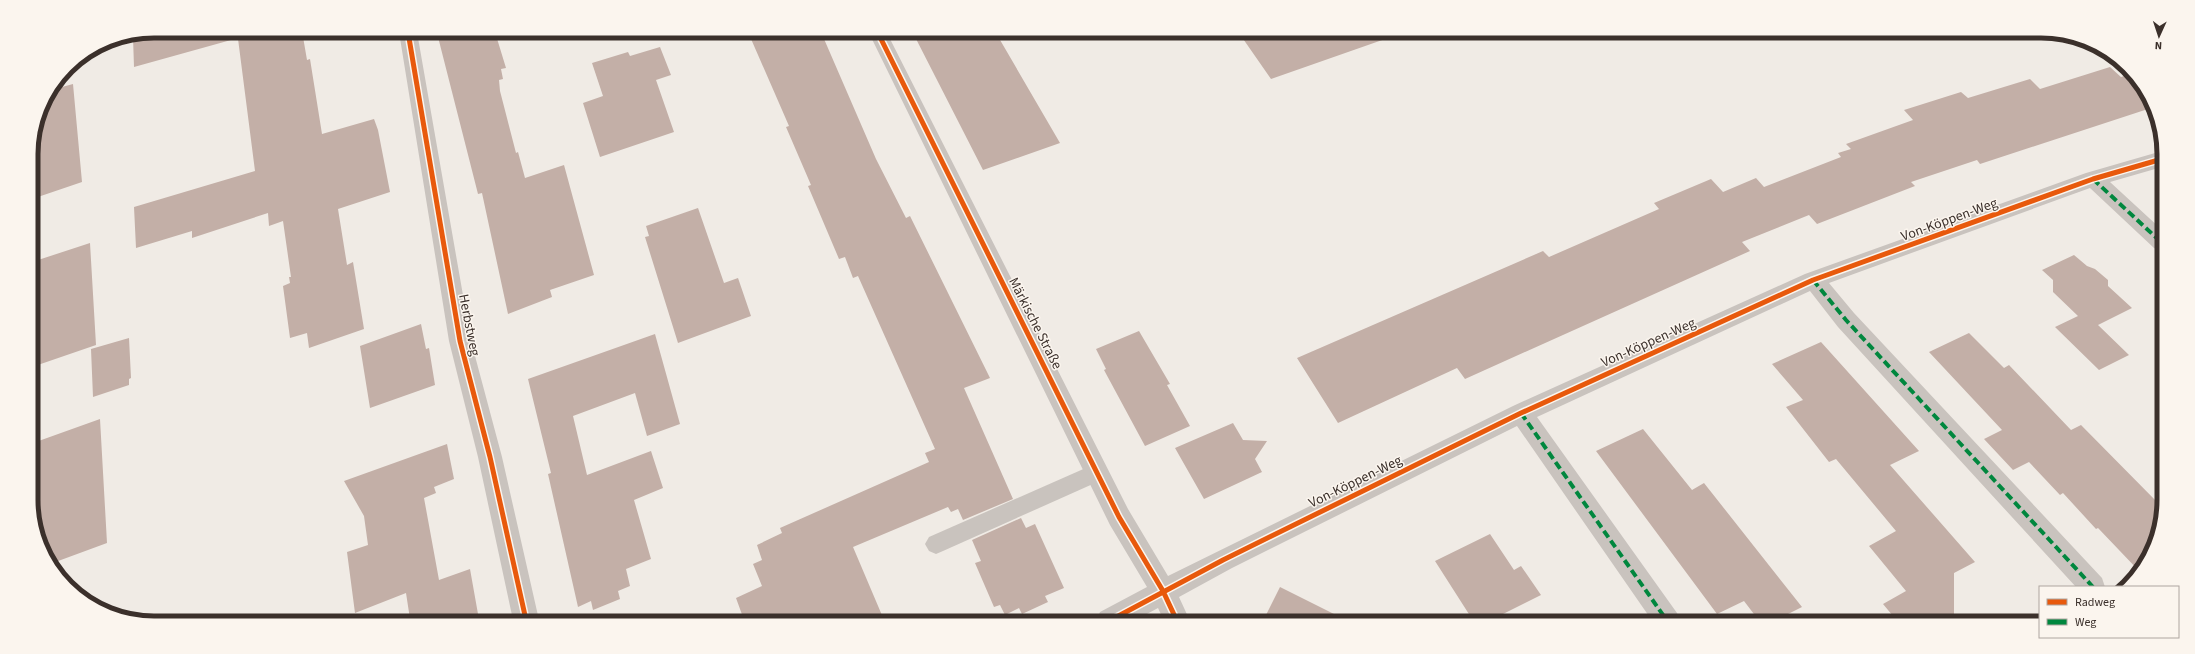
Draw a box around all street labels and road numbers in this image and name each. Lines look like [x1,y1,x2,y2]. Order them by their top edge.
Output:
street label: Von-Köppen-Weg [1898,193,2000,247]
street label: Märkische Straße [1003,274,1067,373]
street label: Herbstweg [453,292,485,358]
street label: Von-Köppen-Weg [1598,313,1699,373]
street label: Von-Köppen-Weg [1305,451,1405,513]

